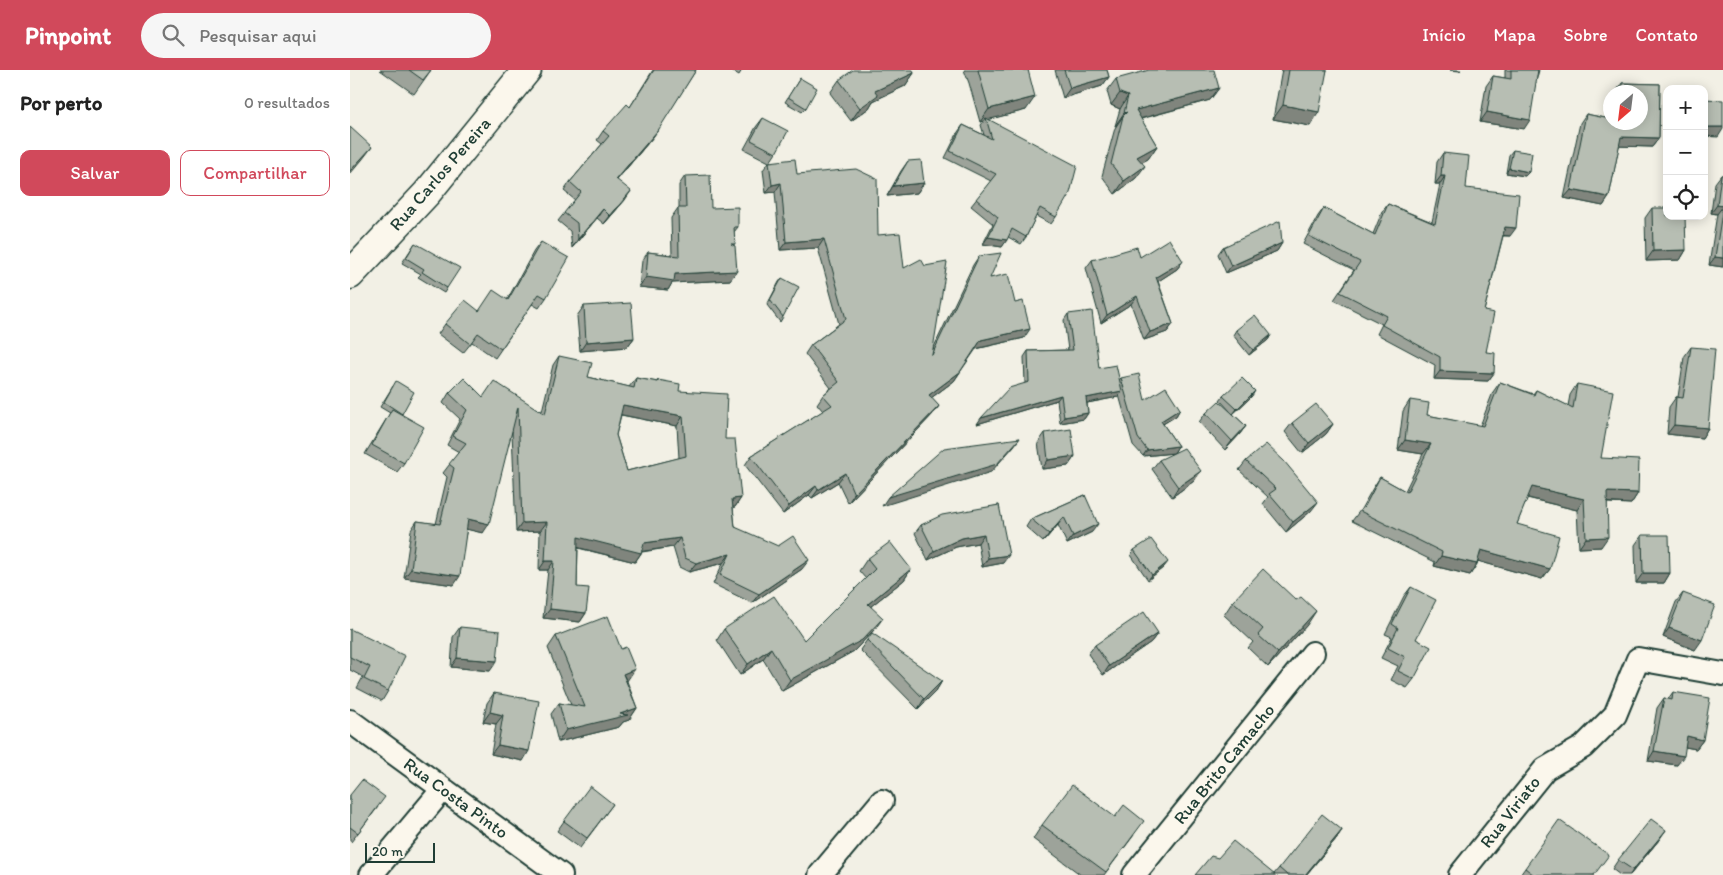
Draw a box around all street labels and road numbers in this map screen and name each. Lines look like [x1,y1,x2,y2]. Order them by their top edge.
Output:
street label: Rua Carlos Pereira [385,113,495,235]
street label: Rua Brito Camacho [1169,699,1279,829]
street label: Rua Costa Pinto [399,753,513,843]
street label: Rua Viriato [1475,772,1545,852]

